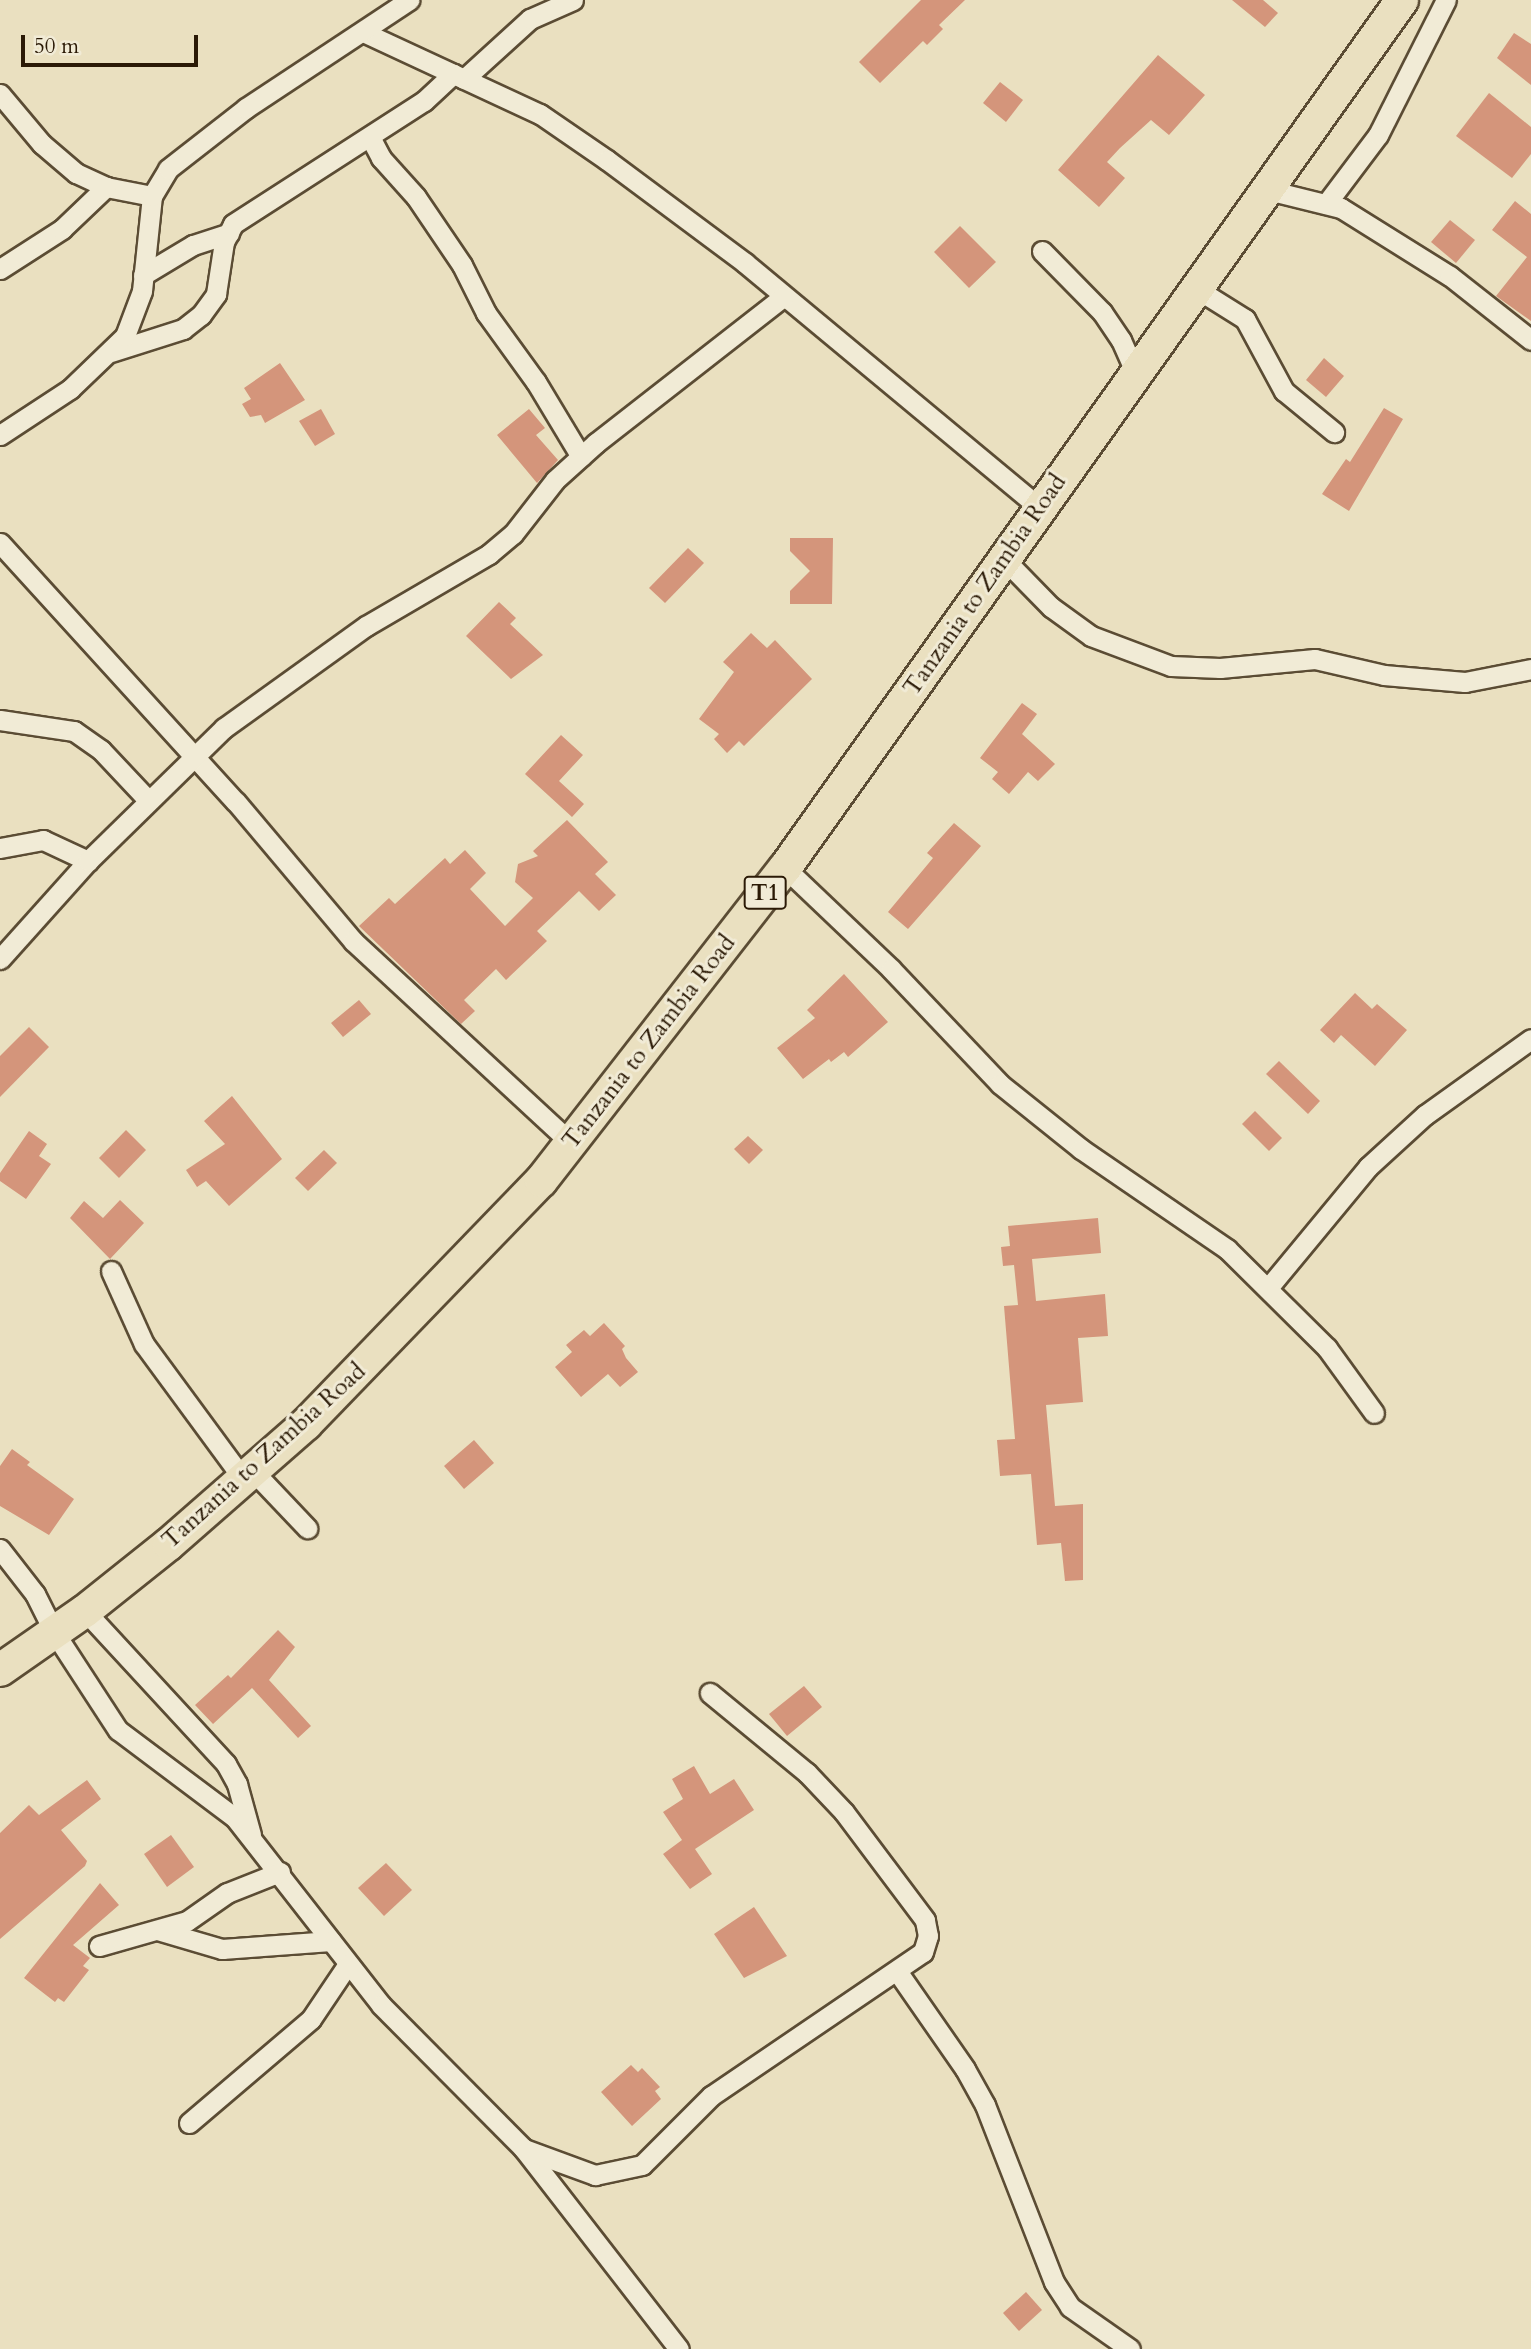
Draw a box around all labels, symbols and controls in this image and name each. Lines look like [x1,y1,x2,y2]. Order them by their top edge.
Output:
scale bar [24,21,201,65]
text: 50 m [34,32,79,61]
street label: Tanzania to Zambia Road [898,469,1072,701]
road number: T1 [742,874,788,912]
street label: Tanzania to Zambia Road [556,929,742,1155]
street label: Tanzania to Zambia Road [156,1357,372,1555]

